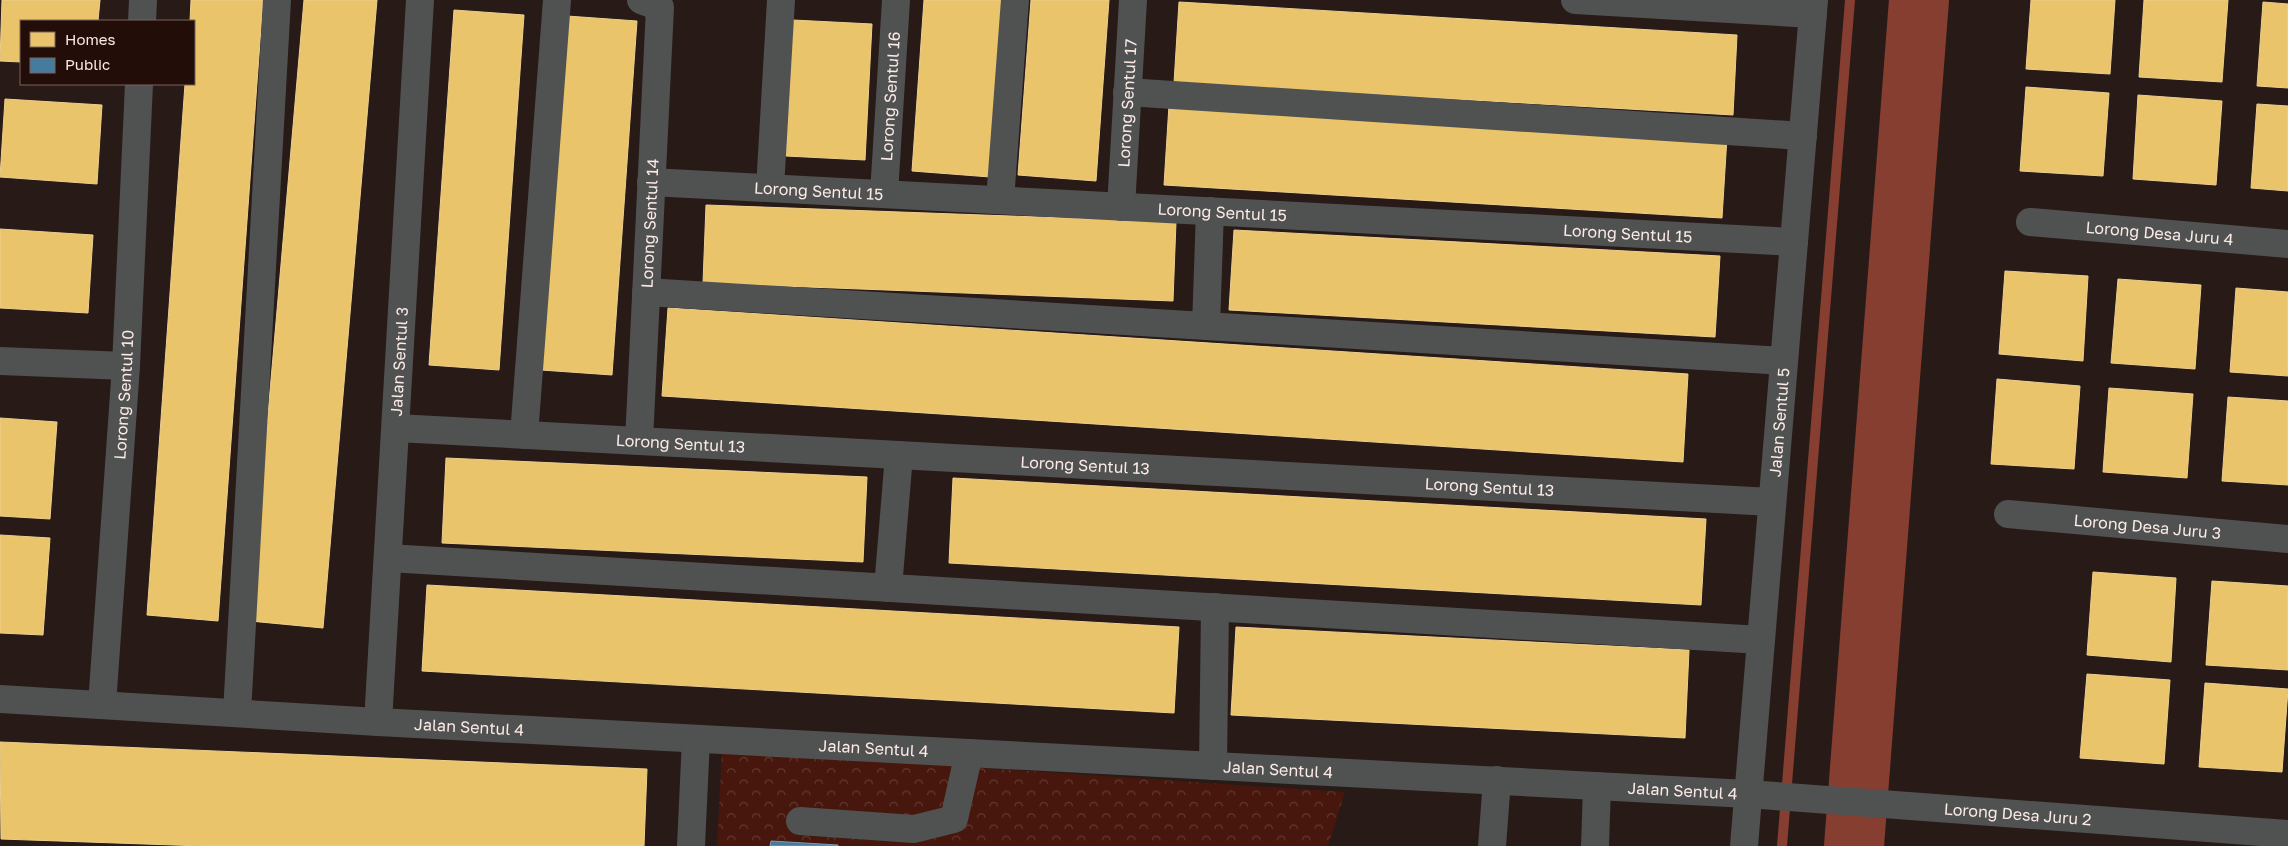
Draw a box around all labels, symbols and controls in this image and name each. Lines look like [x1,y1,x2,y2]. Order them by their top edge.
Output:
legend [20,20,195,85]
text: Homes [65,30,115,48]
street label: Lorong Sentul 16 [876,31,904,162]
street label: Lorong Sentul 17 [1113,38,1141,168]
text: Public [65,55,110,73]
street label: Lorong Sentul 14 [636,158,663,289]
street label: Lorong Sentul 15 [754,177,884,204]
street label: Lorong Sentul 15 [1157,199,1287,225]
street label: Lorong Desa Juru 4 [2085,217,2234,249]
street label: Lorong Sentul 15 [1562,220,1693,247]
street label: Jalan Sentul 3 [386,306,412,417]
street label: Lorong Sentul 10 [109,329,138,460]
street label: Jalan Sentul 5 [1765,367,1794,478]
street label: Lorong Sentul 13 [615,430,746,457]
street label: Lorong Sentul 13 [1020,452,1150,478]
street label: Lorong Sentul 13 [1424,473,1555,500]
street label: Lorong Desa Juru 3 [2073,510,2222,543]
street label: Jalan Sentul 4 [414,714,525,740]
street label: Jalan Sentul 4 [818,735,929,761]
street label: Jalan Sentul 4 [1223,756,1334,782]
street label: Jalan Sentul 4 [1627,778,1738,803]
street label: Lorong Desa Juru 2 [1943,799,2092,829]

